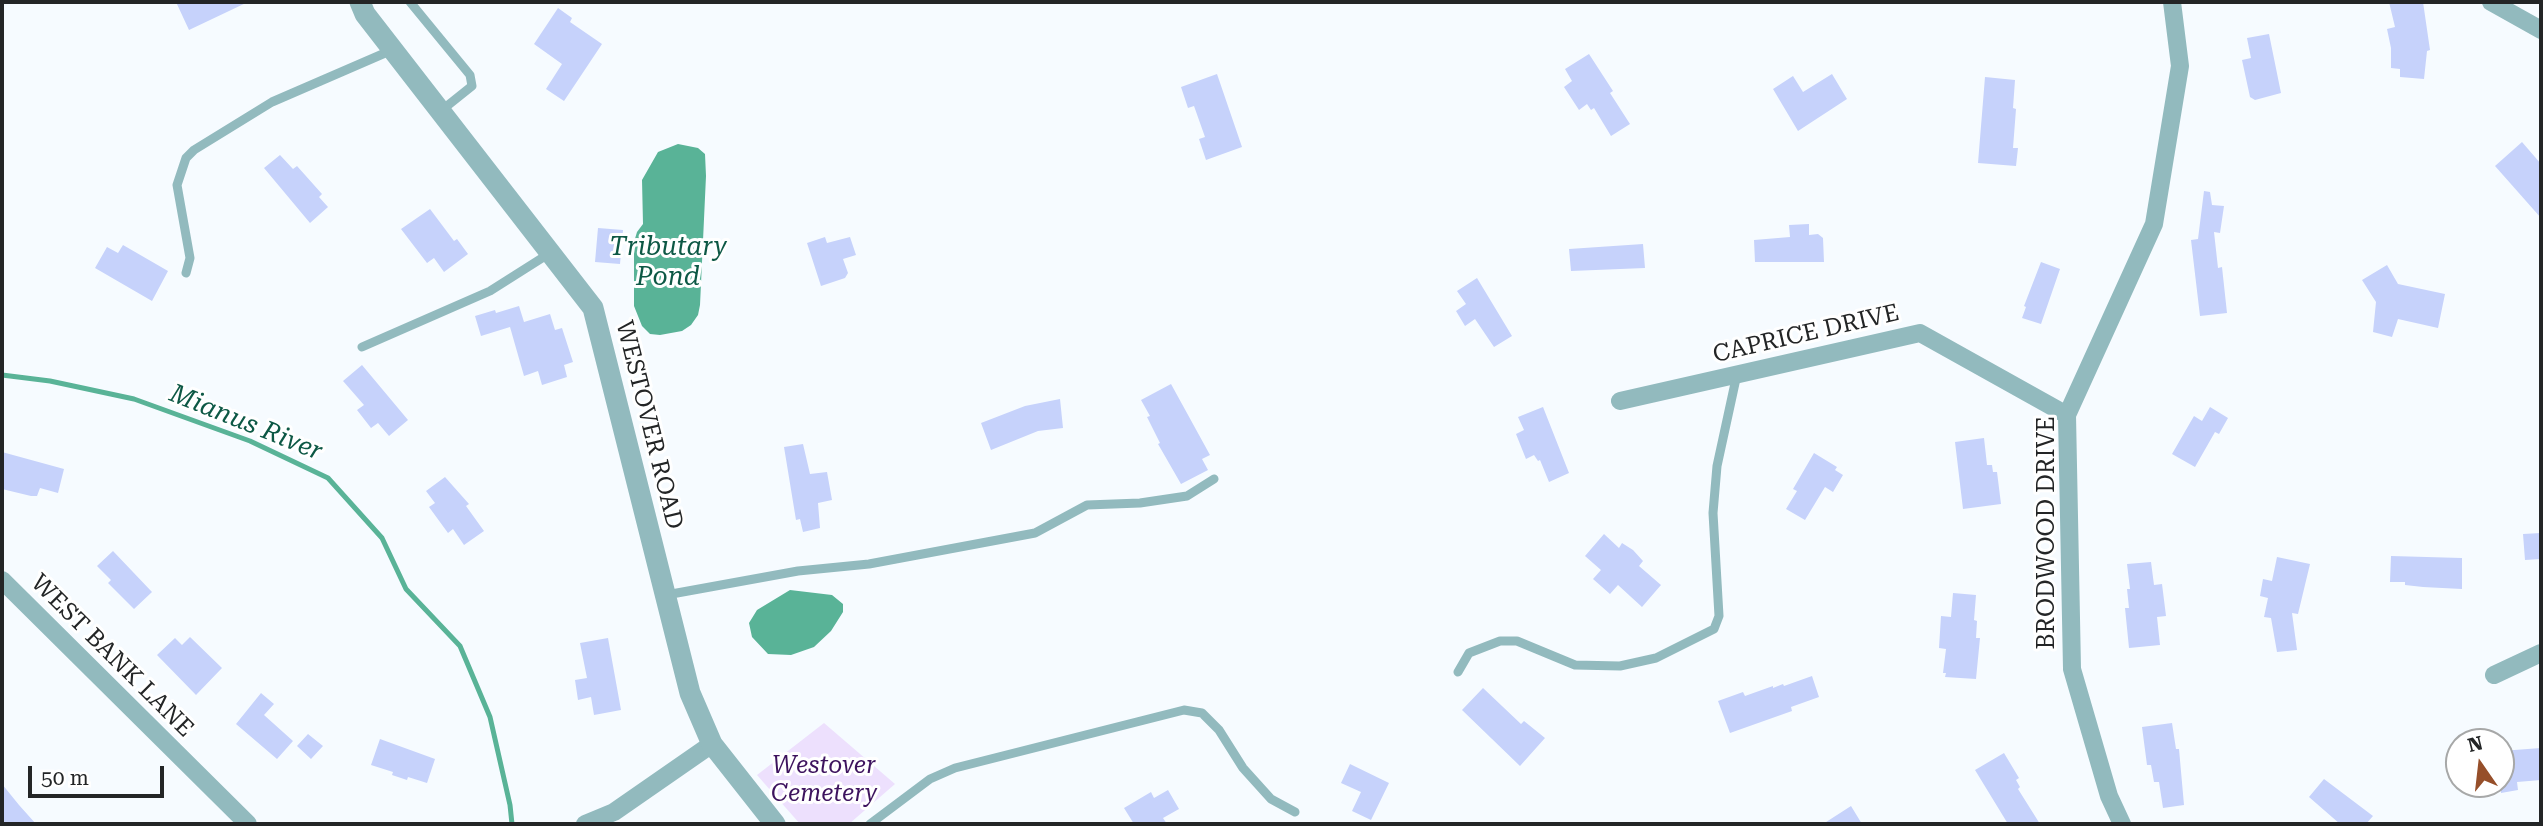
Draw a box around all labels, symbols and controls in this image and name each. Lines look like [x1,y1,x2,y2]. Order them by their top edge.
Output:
water label: Tributary Pond [609,231,727,292]
street label: CAPRICE DRIVE [1710,299,1902,369]
street label: WESTOVER ROAD [609,318,689,532]
water label: Mianus River [165,378,327,468]
street label: BRODWOOD DRIVE [2033,416,2061,650]
street label: WEST BANK LANE [25,569,199,743]
north arrow [2445,728,2515,798]
text: N [2465,731,2485,757]
scale bar [32,752,168,796]
park label: Westover Cemetery [771,752,877,808]
text: 50 m [41,766,89,790]

